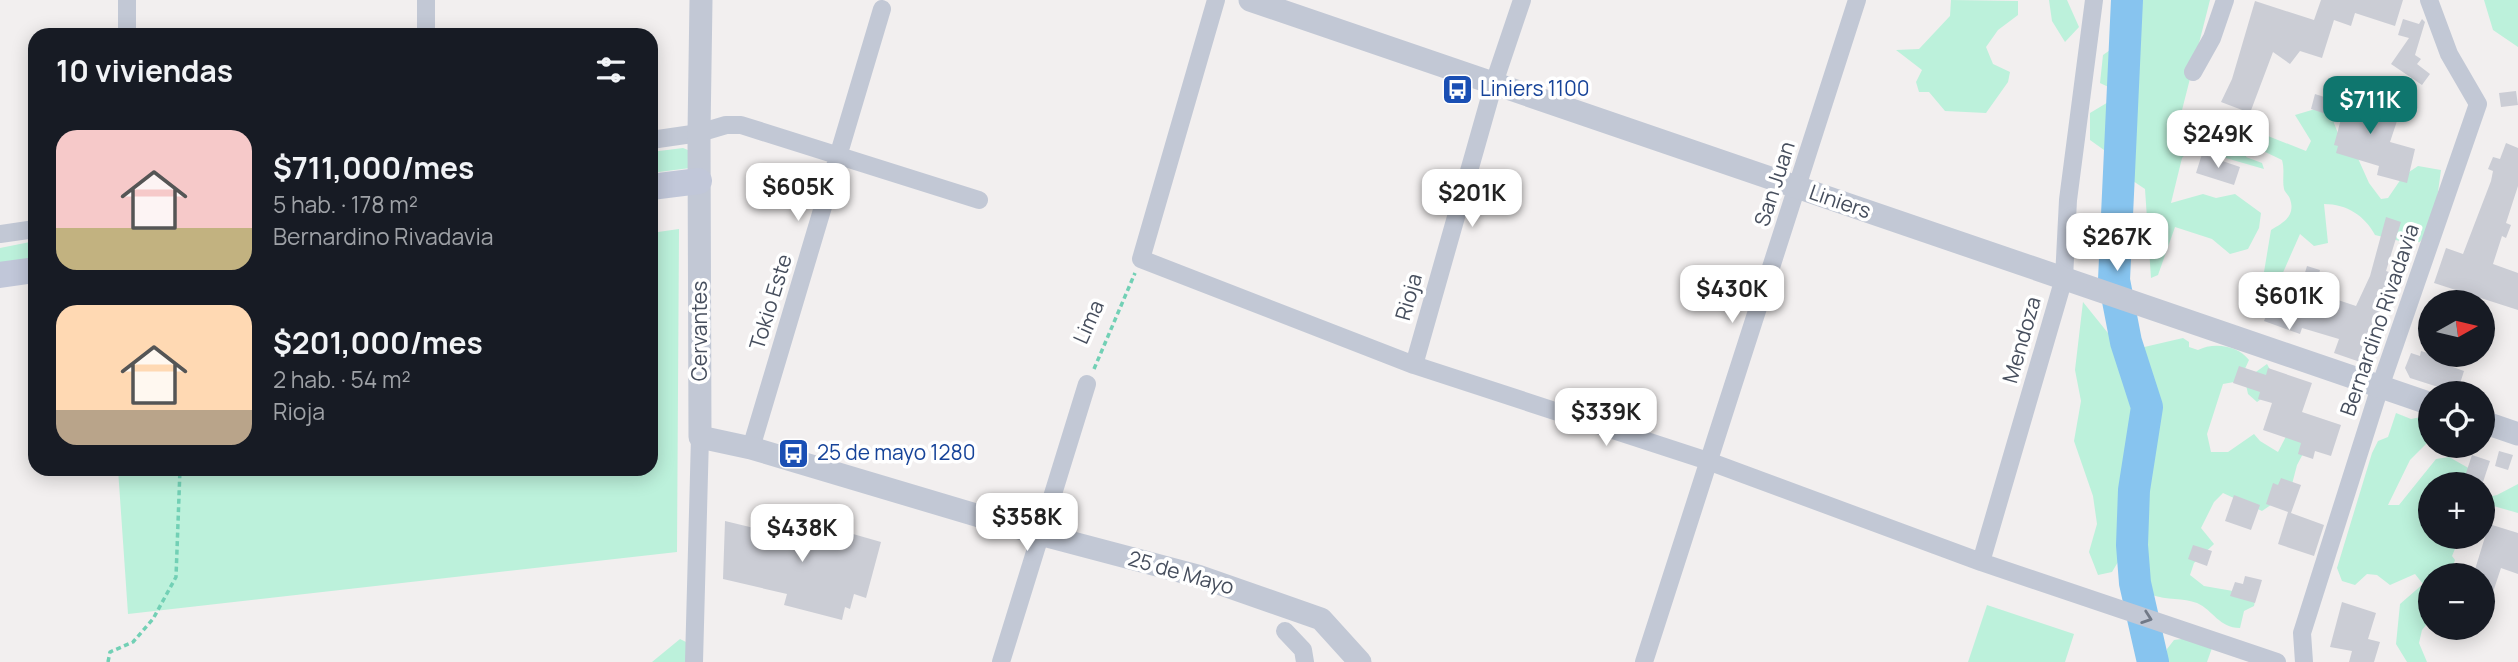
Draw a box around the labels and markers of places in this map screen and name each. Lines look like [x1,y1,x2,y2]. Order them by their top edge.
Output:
bus stop icon: Liniers 1100 [1440,72,1474,106]
place label: Liniers 1100 [1480,74,1590,102]
pin: $711K [2321,76,2419,136]
pin: $249K [2169,110,2267,170]
pin: $605K [749,164,847,223]
pin: $201K [1423,170,1521,229]
pin: $267K [2068,214,2166,273]
pin: $430K [1683,266,1781,325]
pin: $601K [2240,272,2338,332]
pin: $339K [1557,388,1655,448]
bus stop icon: 25 de mayo 1280 [777,436,811,470]
place label: 25 de mayo 1280 [817,438,976,466]
pin: $358K [978,494,1076,553]
pin: $438K [753,504,851,564]

